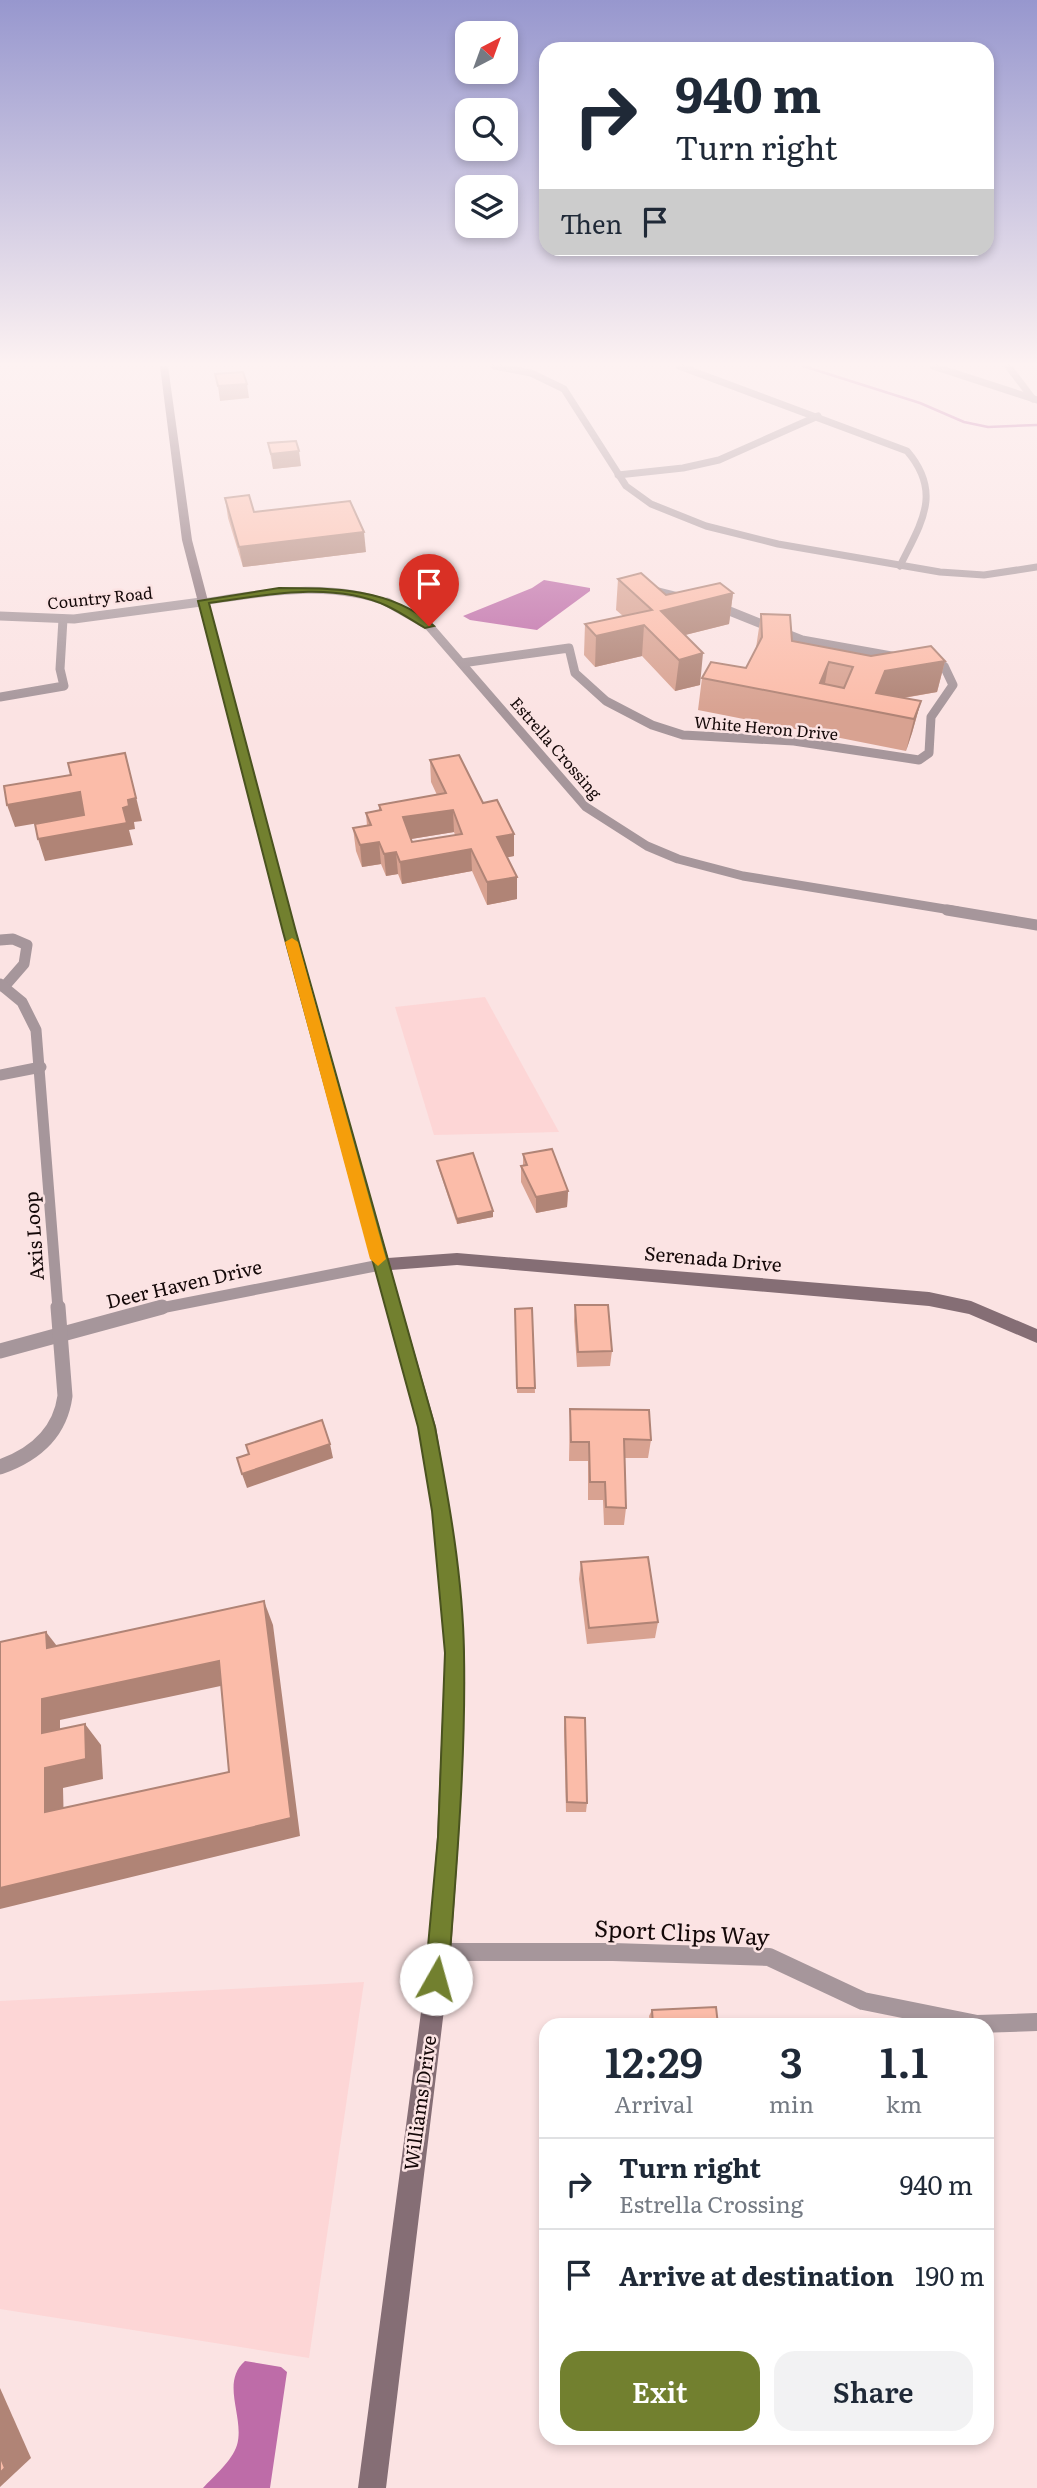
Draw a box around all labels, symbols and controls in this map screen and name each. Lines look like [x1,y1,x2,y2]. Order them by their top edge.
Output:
north arrow [455,21,518,84]
map controls [455,21,518,238]
text: 940 m [675,55,821,128]
icon: right [560,70,651,161]
button: search [455,98,518,161]
text: Turn right [675,122,837,170]
button: layers [455,175,518,238]
text: Then [560,203,622,242]
icon: arrive [636,203,674,241]
pin [399,554,459,626]
icon: arrive [410,565,448,603]
street label: Country Road [46,580,154,614]
street label: Estrella Crossing [506,691,608,804]
street label: White Heron Drive [693,709,839,745]
street label: Axis Loop [16,1191,50,1282]
street label: Serenada Drive [643,1238,783,1278]
street label: Deer Haven Drive [103,1251,265,1315]
street label: Sport Clips Way [594,1909,771,1953]
position arrow [399,1942,473,2016]
text: 12:29 [605,2029,703,2091]
text: 3 [780,2029,803,2091]
text: 1.1 [880,2029,928,2091]
street label: Williams Drive [396,2033,442,2172]
text: Arrival [615,2086,693,2120]
text: min [769,2086,814,2120]
text: km [886,2086,922,2120]
text: Turn right [619,2147,761,2186]
text: 940 m [900,2164,973,2203]
icon: right [560,2165,598,2203]
text: Estrella Crossing [619,2186,804,2220]
text: Arrive at destination [619,2255,894,2294]
text: 190 m [915,2255,985,2294]
icon: arrive [560,2256,598,2294]
button: Exit [560,2351,760,2431]
button: Share [774,2351,973,2431]

